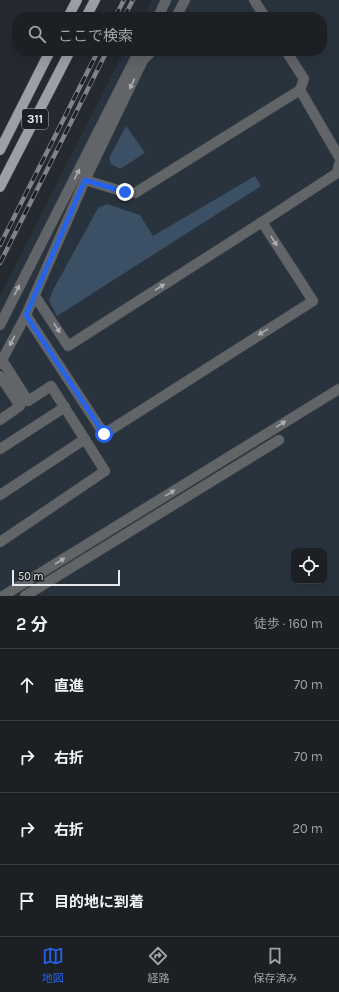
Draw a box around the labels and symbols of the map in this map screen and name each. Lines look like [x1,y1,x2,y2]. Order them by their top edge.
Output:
one-way arrow [128,78,135,90]
road number: 311 [22,109,48,129]
one-way arrow [73,168,80,180]
route end [116,183,134,201]
one-way arrow [270,236,278,246]
one-way arrow [14,284,21,296]
one-way arrow [154,284,166,291]
one-way arrow [53,322,60,334]
one-way arrow [257,329,269,336]
one-way arrow [9,336,15,347]
one-way arrow [275,421,287,428]
route start [95,425,113,443]
one-way arrow [164,489,176,496]
one-way arrow [54,557,66,564]
scale bar [12,568,120,587]

